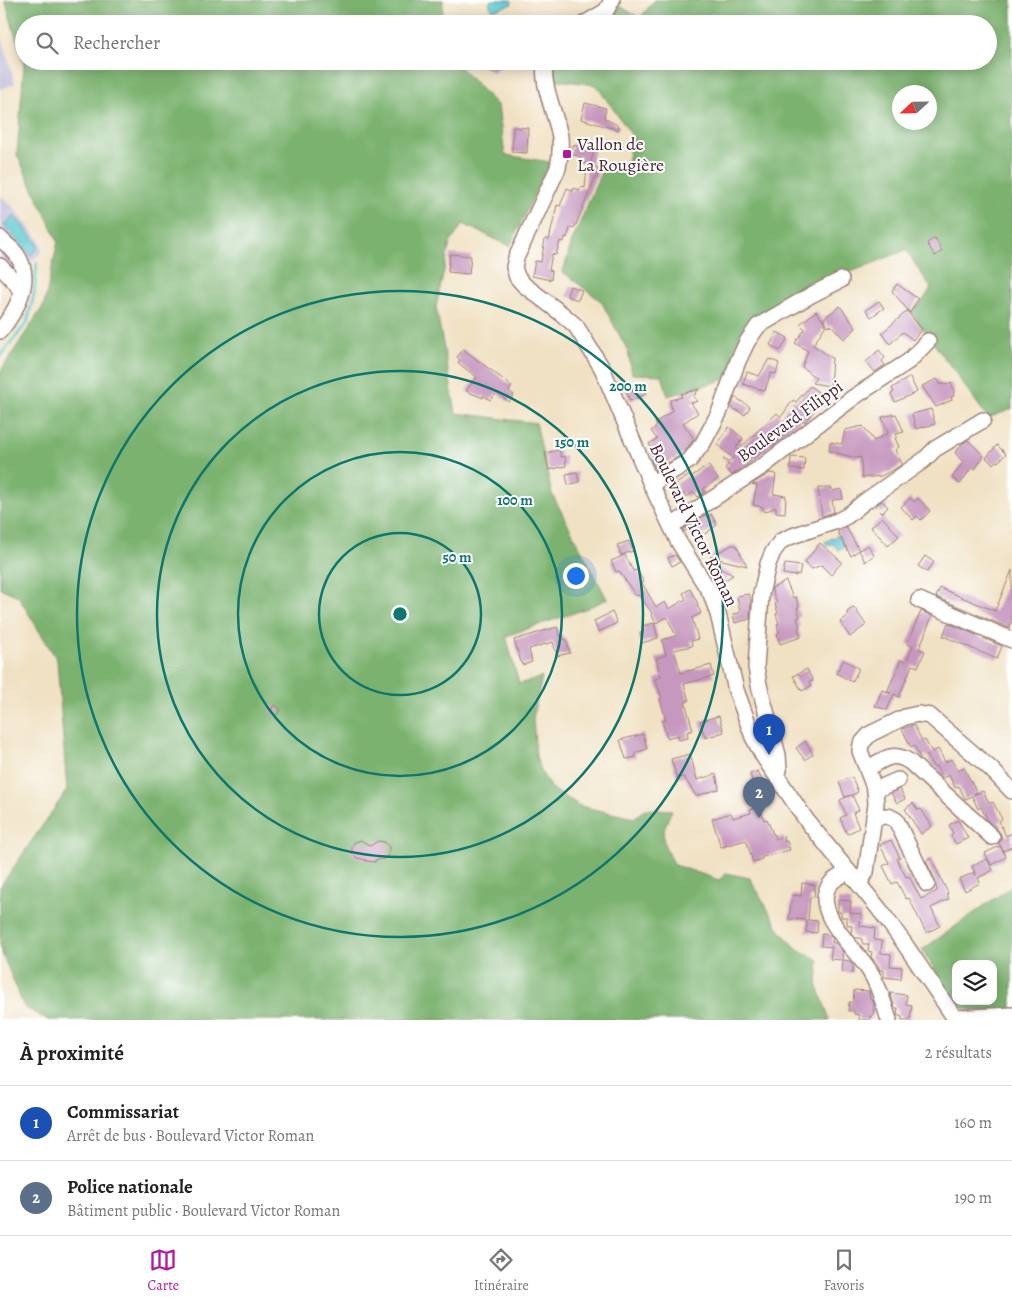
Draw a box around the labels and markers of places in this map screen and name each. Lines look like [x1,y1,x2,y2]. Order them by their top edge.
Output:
place label: Vallon de La Rougière [576,132,664,177]
marker: Vallon de La Rougière [561,148,573,160]
centre of rings [391,605,409,623]
pin: 1 [753,714,785,755]
pin: 2 [743,777,775,818]

